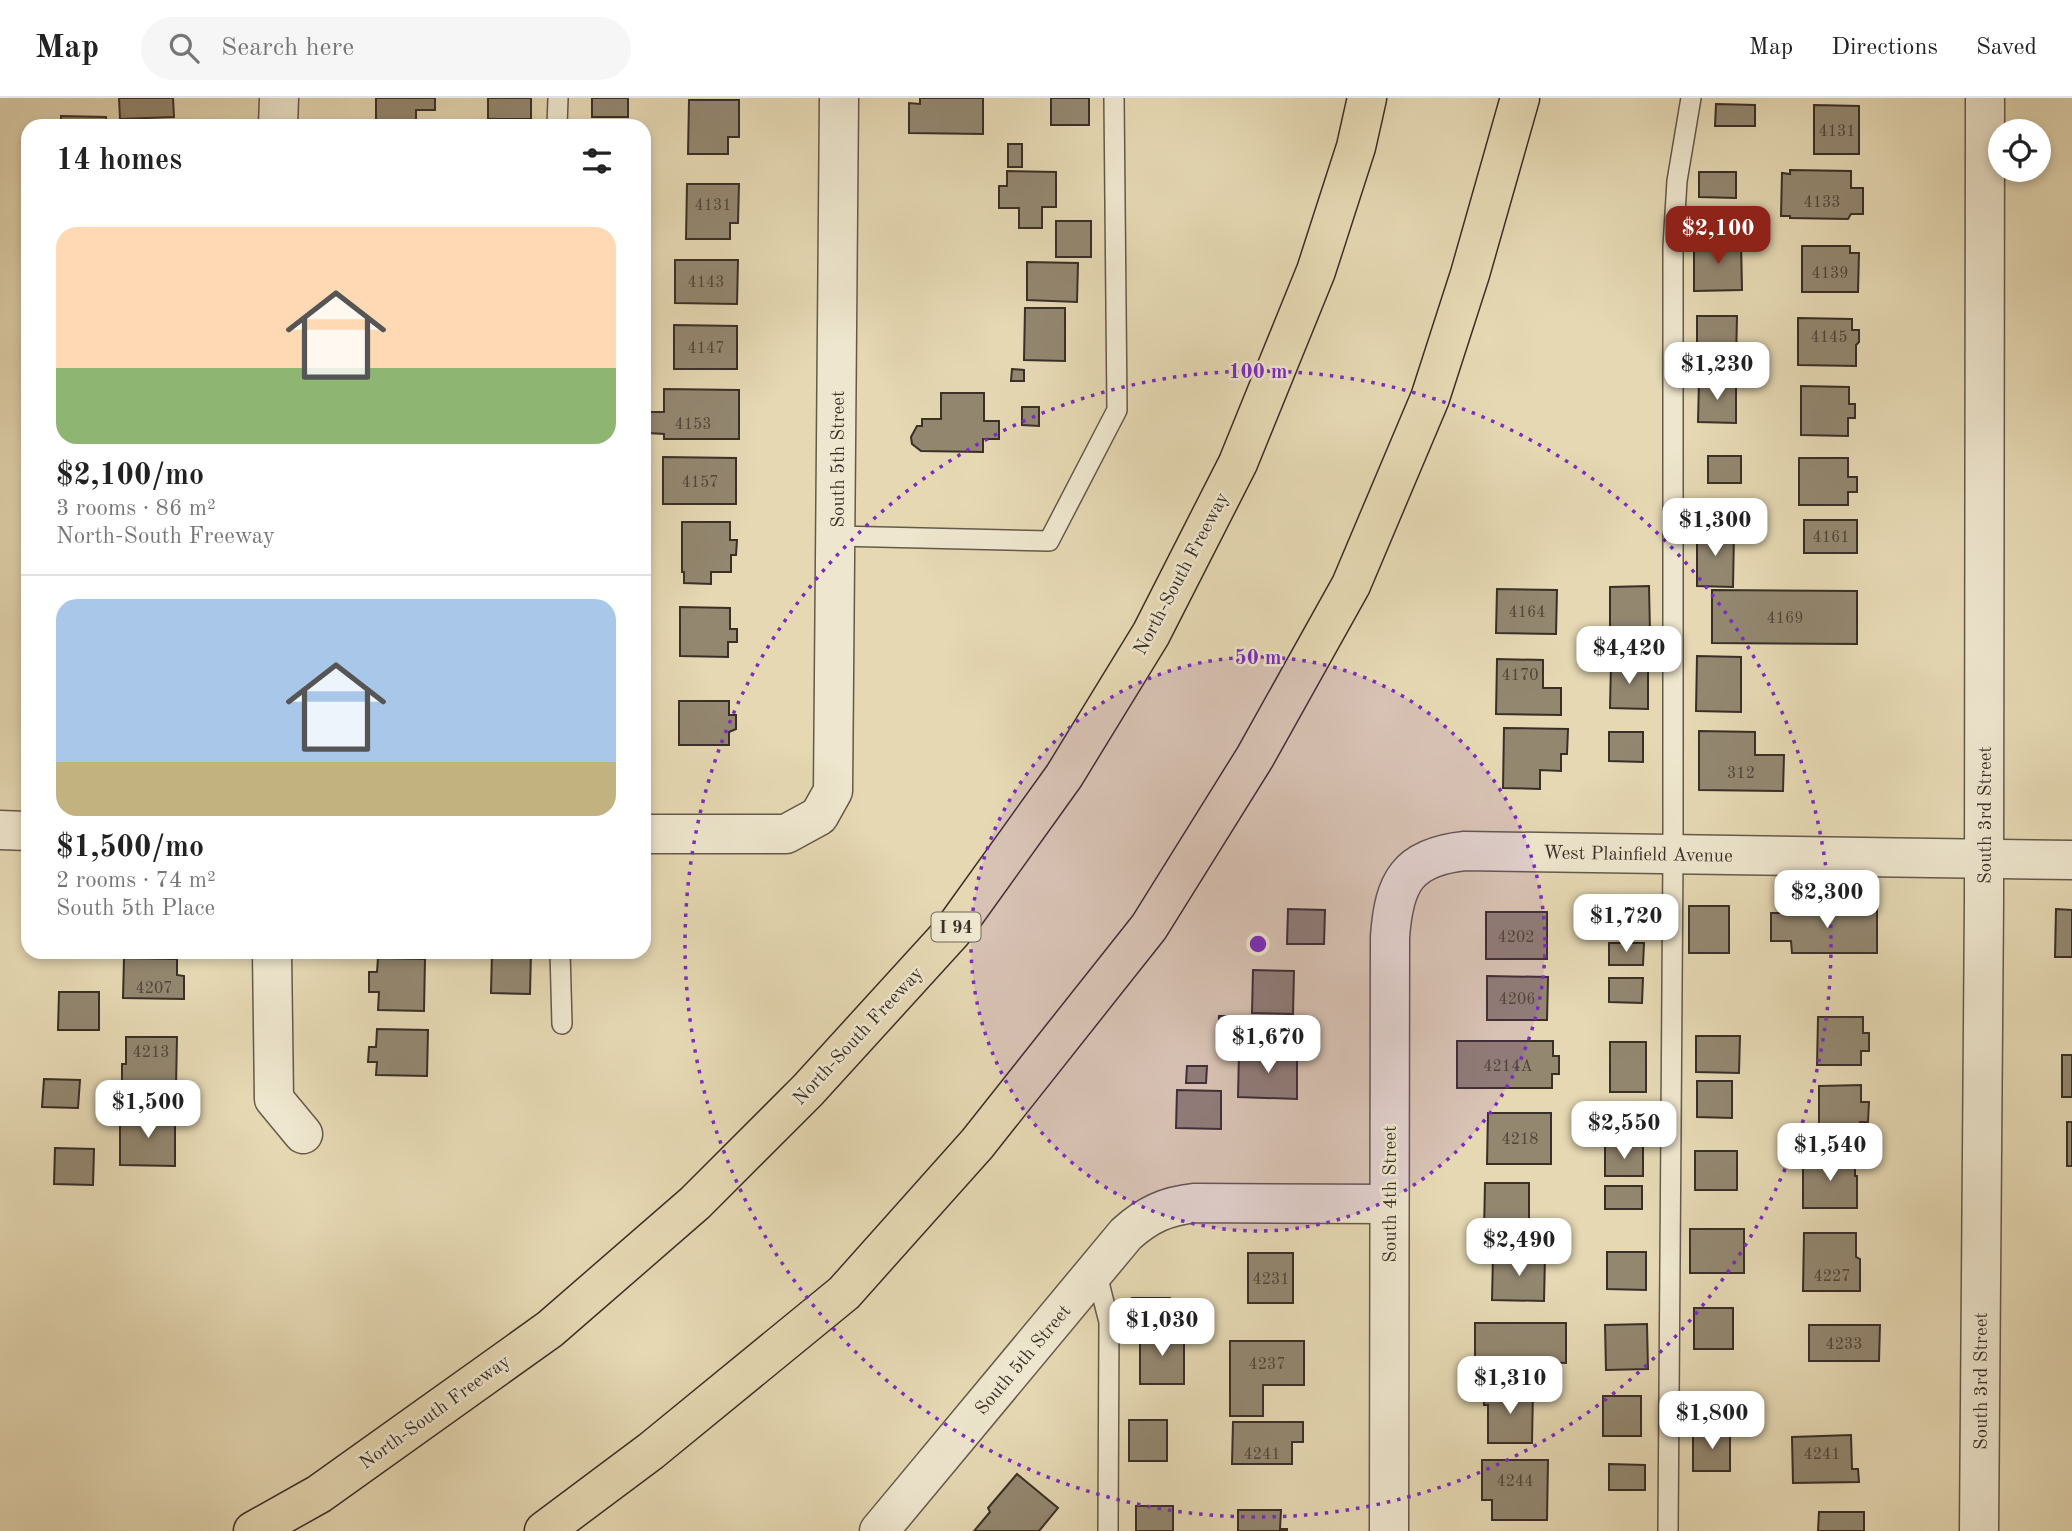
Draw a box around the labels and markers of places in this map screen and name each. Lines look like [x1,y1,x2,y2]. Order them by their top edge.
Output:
pin: $2,100 [1661,206,1775,266]
pin: $1,230 [1660,342,1774,402]
pin: $1,300 [1658,498,1772,558]
pin: $4,420 [1572,626,1686,686]
pin: $2,300 [1770,870,1884,930]
pin: $1,720 [1569,894,1683,954]
centre of rings [1246,932,1270,956]
pin: $1,670 [1211,1016,1325,1075]
pin: $1,500 [91,1080,205,1140]
pin: $2,550 [1567,1102,1681,1161]
pin: $1,540 [1773,1124,1887,1183]
pin: $2,490 [1462,1218,1576,1278]
pin: $1,030 [1105,1298,1219,1358]
pin: $1,310 [1453,1356,1567,1416]
pin: $1,800 [1655,1392,1769,1451]

